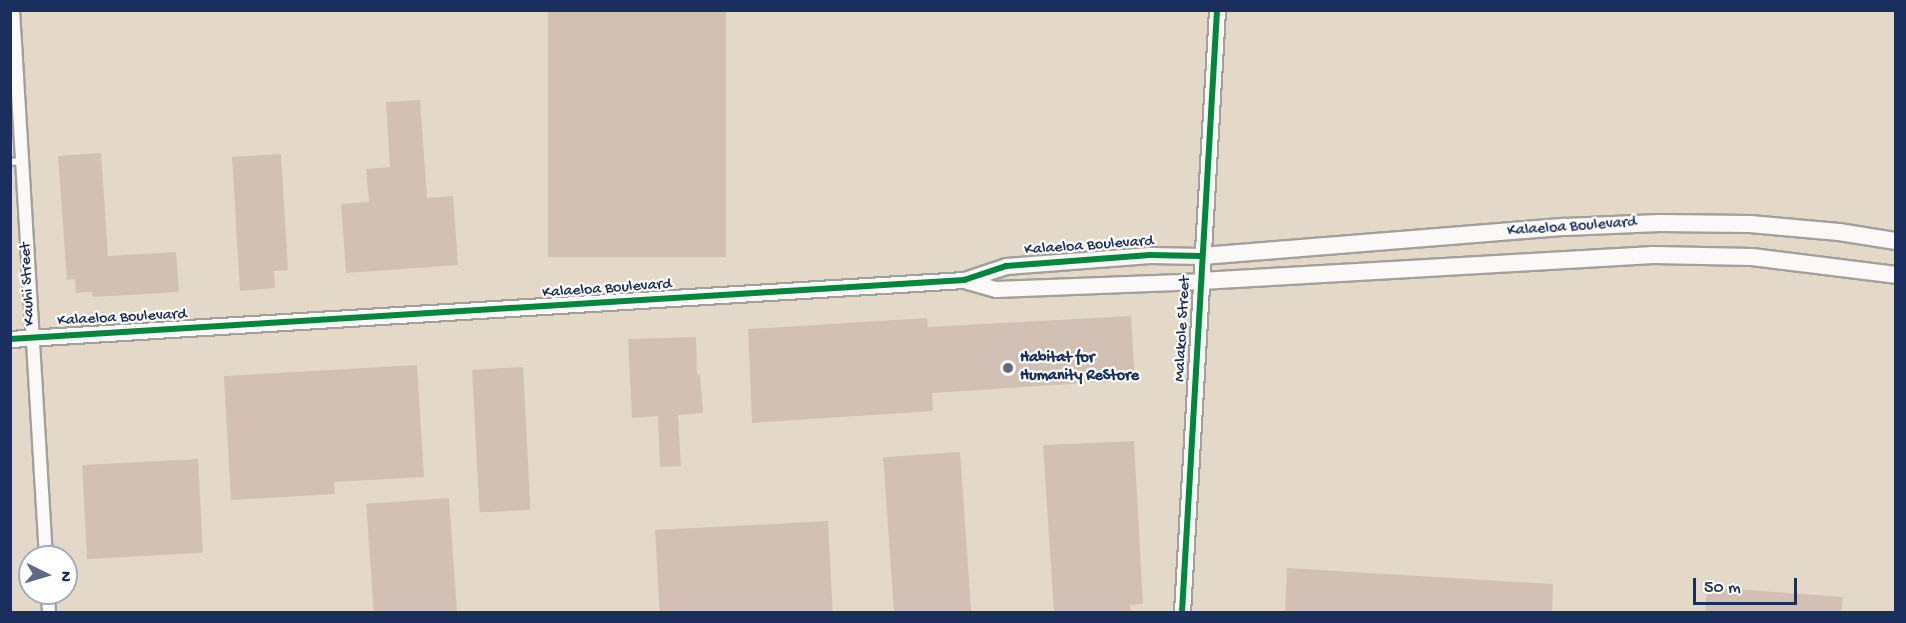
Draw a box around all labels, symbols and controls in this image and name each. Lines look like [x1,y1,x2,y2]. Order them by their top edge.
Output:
street label: Kalaeloa Boulevard [1507,214,1637,242]
street label: Kalaeloa Boulevard [1024,233,1154,261]
street label: Kauhi Street [17,242,41,326]
street label: Kalaeloa Boulevard [542,276,672,304]
street label: Malakole Street [1172,276,1196,382]
street label: Kalaeloa Boulevard [57,306,187,332]
place label: Habitat for Humanity ReStore [1020,349,1139,387]
marker: Habitat for Humanity ReStore [1001,361,1015,375]
north arrow [18,545,78,605]
scale bar [1696,566,1800,604]
text: N [55,570,74,582]
text: 50 m [1704,578,1741,599]

